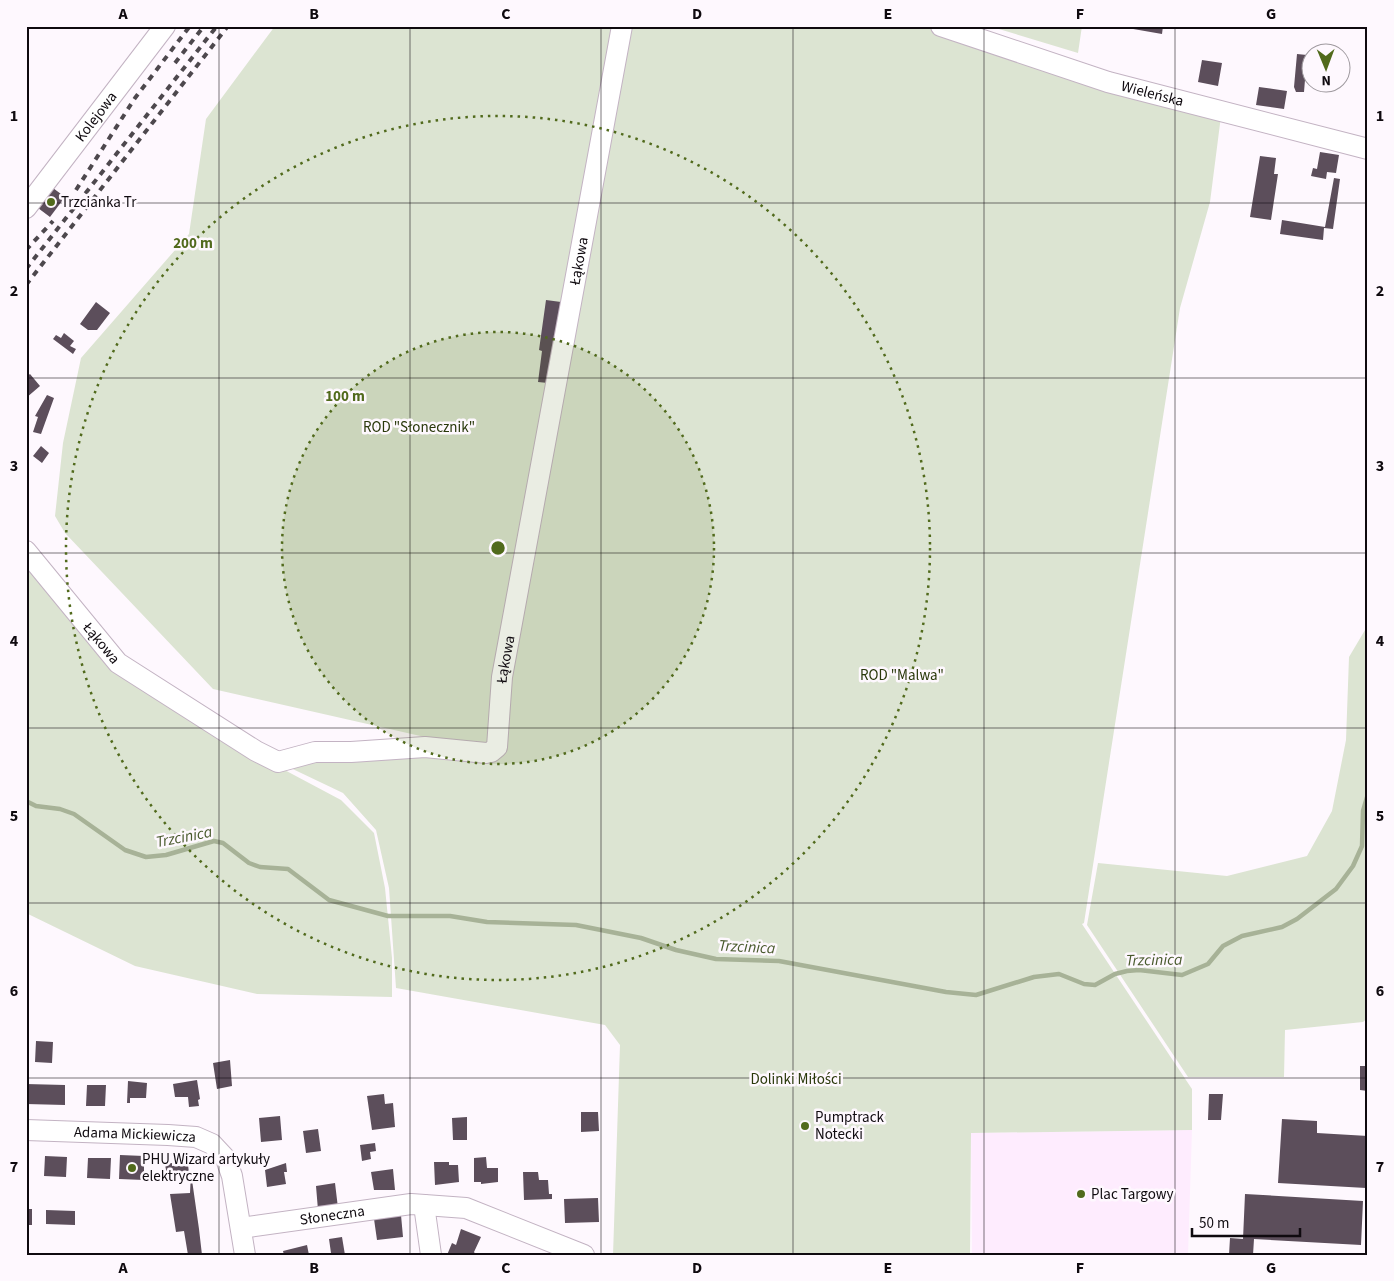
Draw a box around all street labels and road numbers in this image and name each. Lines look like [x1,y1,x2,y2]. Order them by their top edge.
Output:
street label: Wieleńska [1119,75,1186,112]
street label: Kolejowa [70,87,122,146]
street label: Łąkowa [564,235,593,288]
street label: Łąkowa [77,617,125,668]
street label: Łąkowa [491,634,520,685]
street label: Adama Mickiewicza [74,1121,197,1147]
street label: Słoneczna [298,1200,366,1230]

